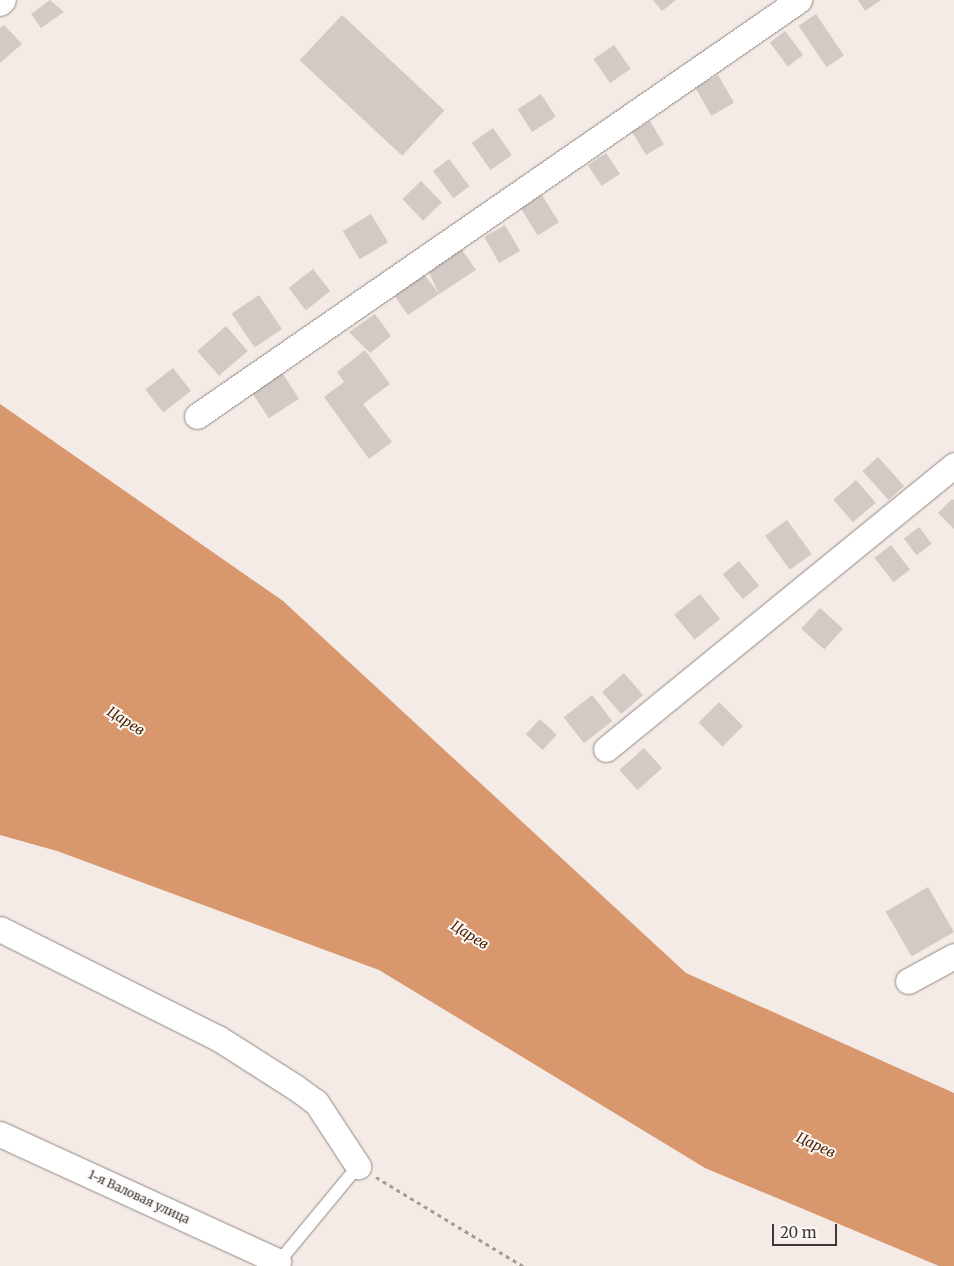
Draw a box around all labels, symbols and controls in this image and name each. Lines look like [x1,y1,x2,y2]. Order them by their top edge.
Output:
water label: Царев [104,703,148,739]
water label: Царев [448,917,492,953]
water label: Царев [794,1129,838,1161]
street label: 1-я Валовая улица [86,1167,192,1227]
scale bar [774,1214,839,1246]
text: 20 m [780,1223,817,1242]

